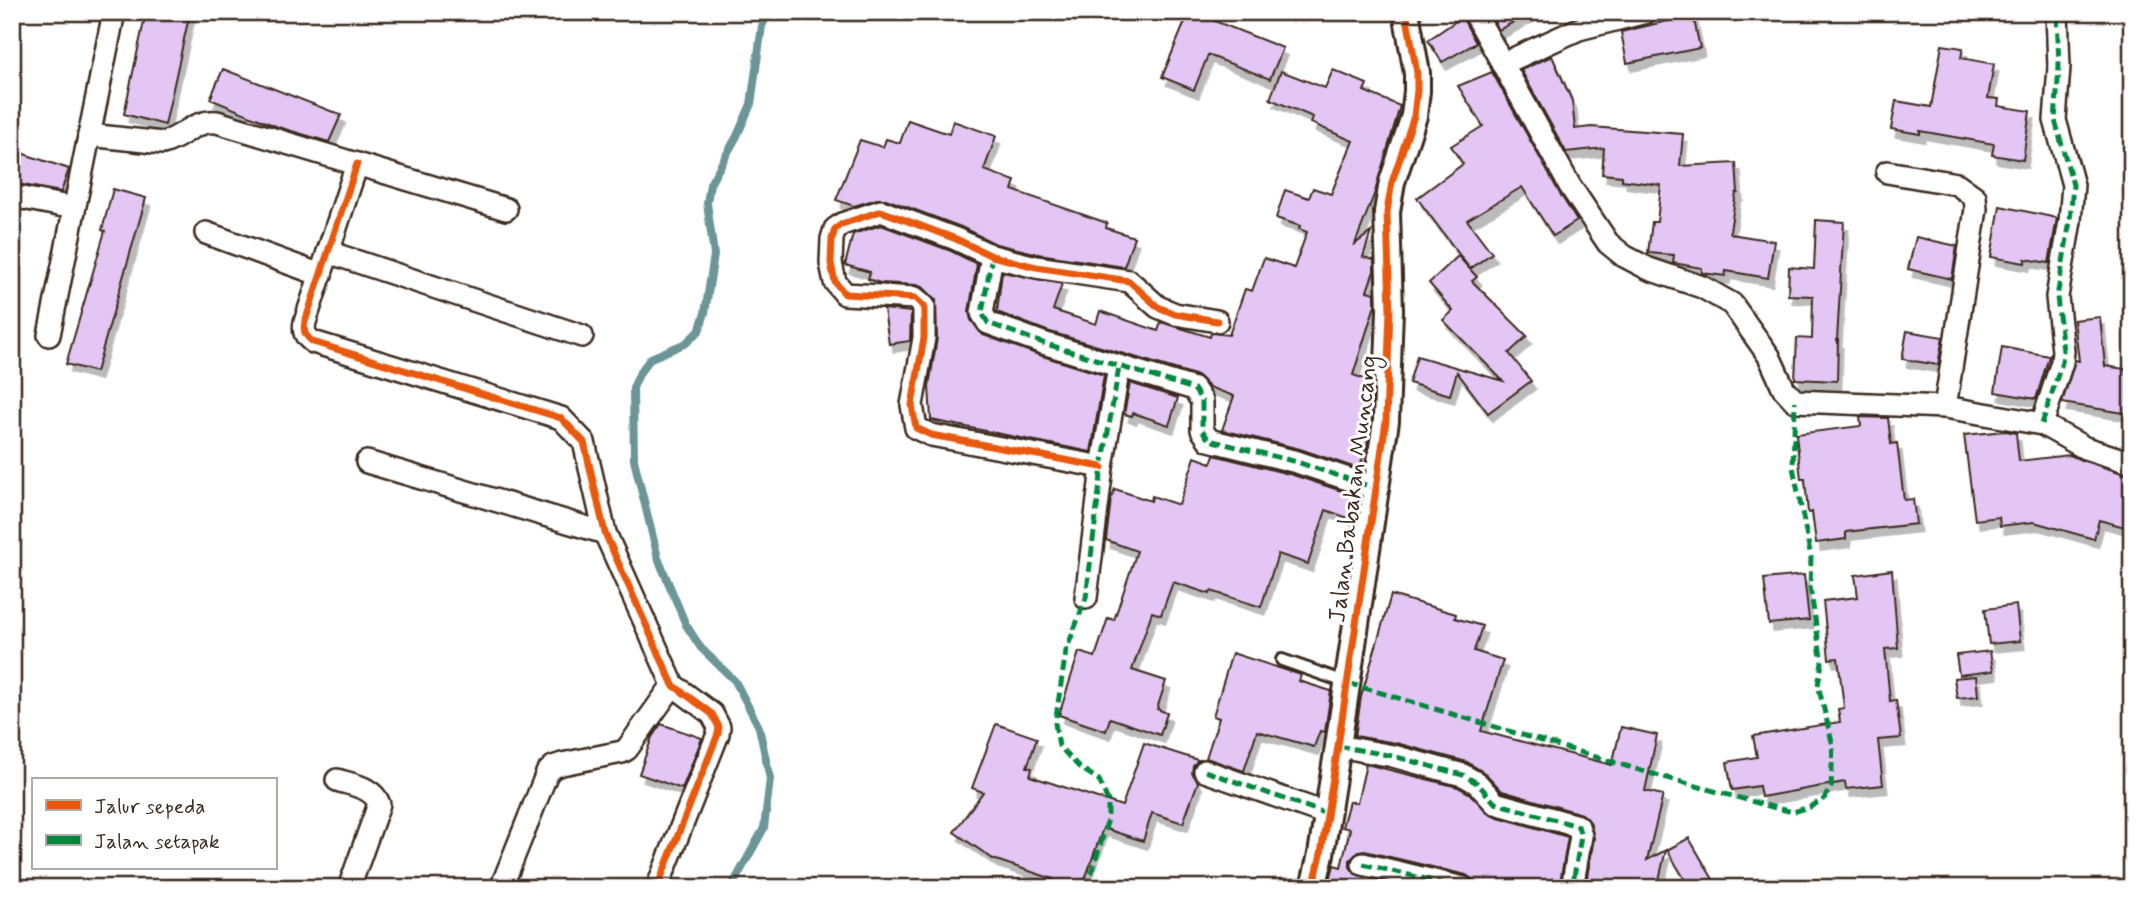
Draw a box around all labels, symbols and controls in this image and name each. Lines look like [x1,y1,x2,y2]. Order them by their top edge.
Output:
street label: Jalan Babakan Muncang [1322,354,1388,625]
legend [32,778,276,869]
text: Jalur sepeda [94,793,205,821]
text: Jalan setapak [94,828,220,856]

